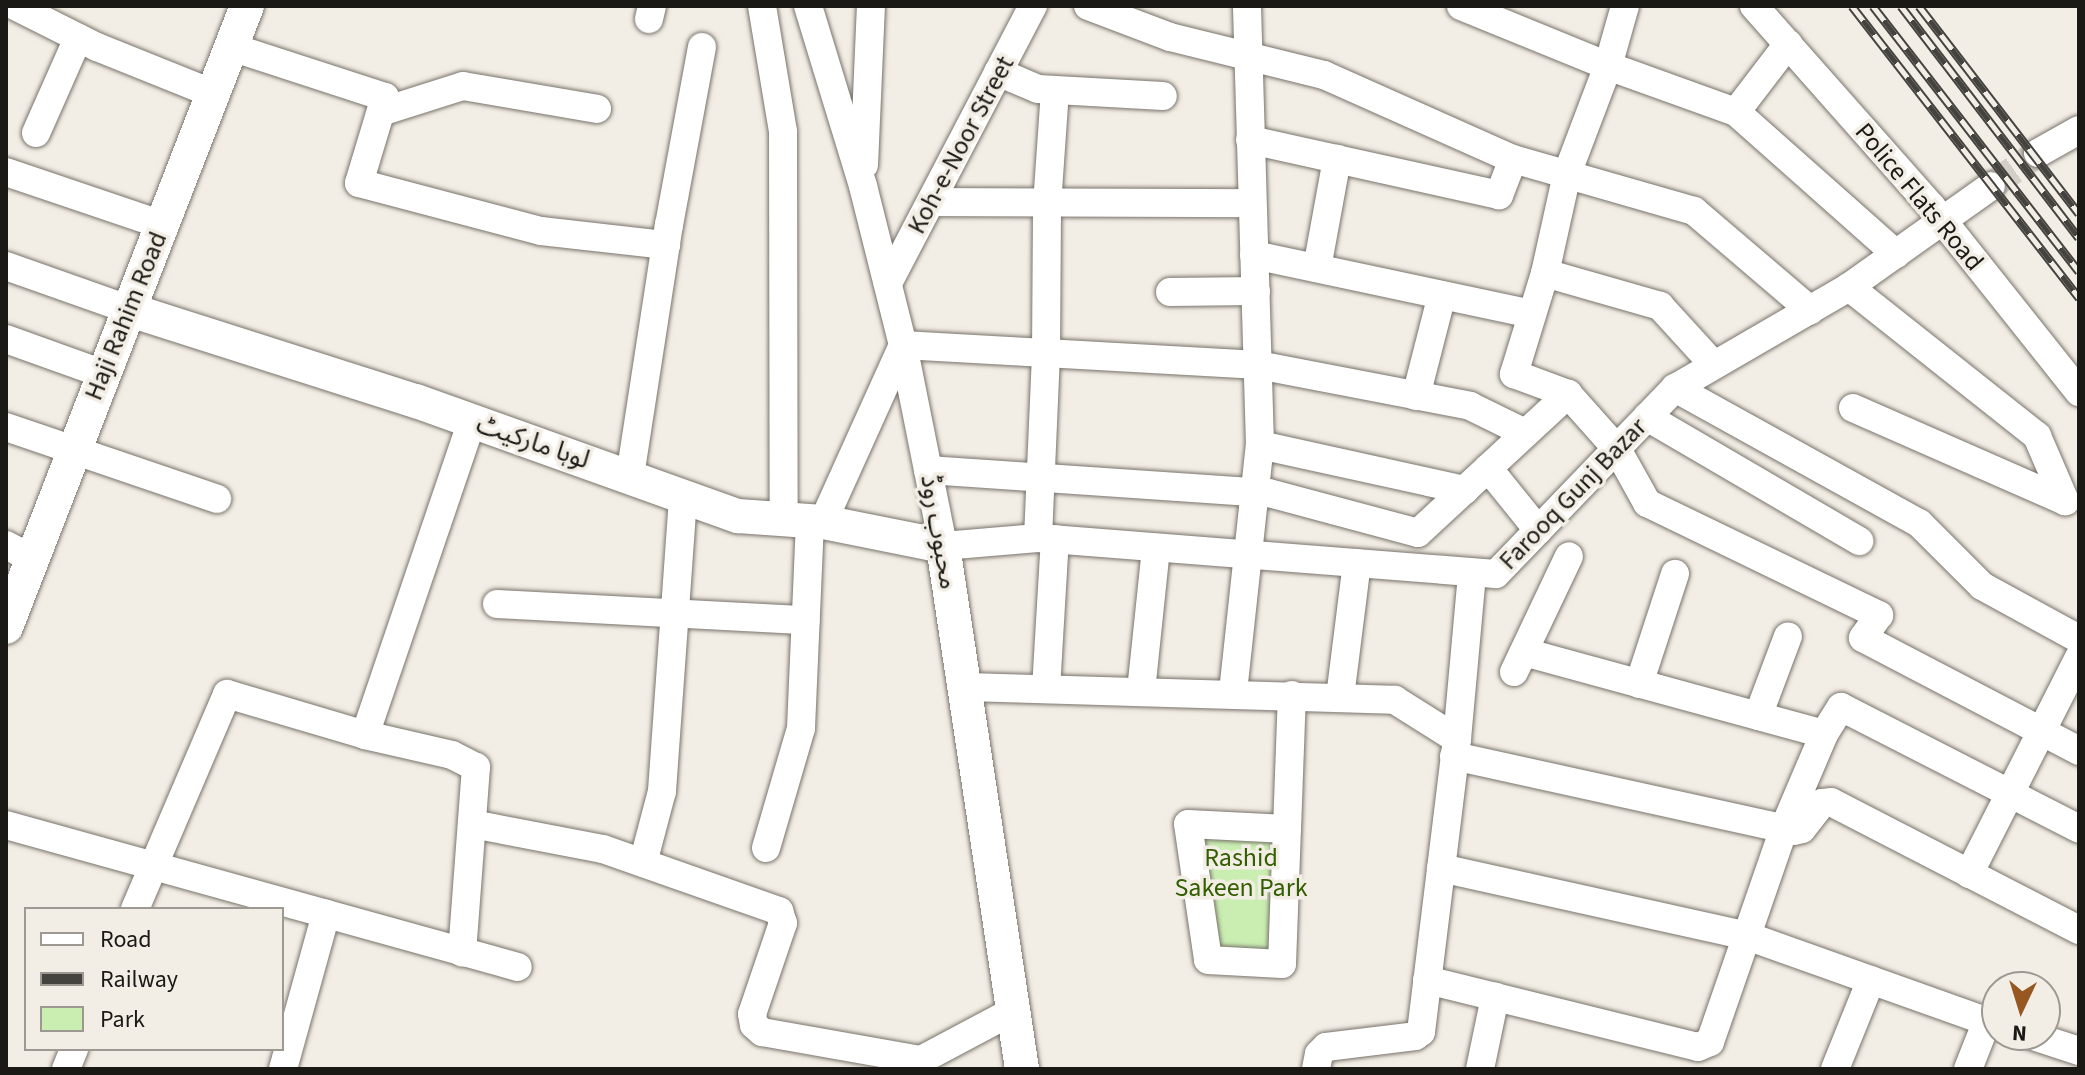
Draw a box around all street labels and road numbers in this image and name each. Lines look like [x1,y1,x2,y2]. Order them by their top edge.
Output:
street label: Koh-e-Noor Street [901,51,1021,239]
street label: Police Flats Road [1848,117,1990,277]
street label: Haji Rahim Road [78,227,174,405]
street label: لوہا مارکیٹ [472,408,594,476]
street label: Farooq Gunj Bazar [1493,412,1653,576]
street label: محبوب روڈ [914,472,964,592]

